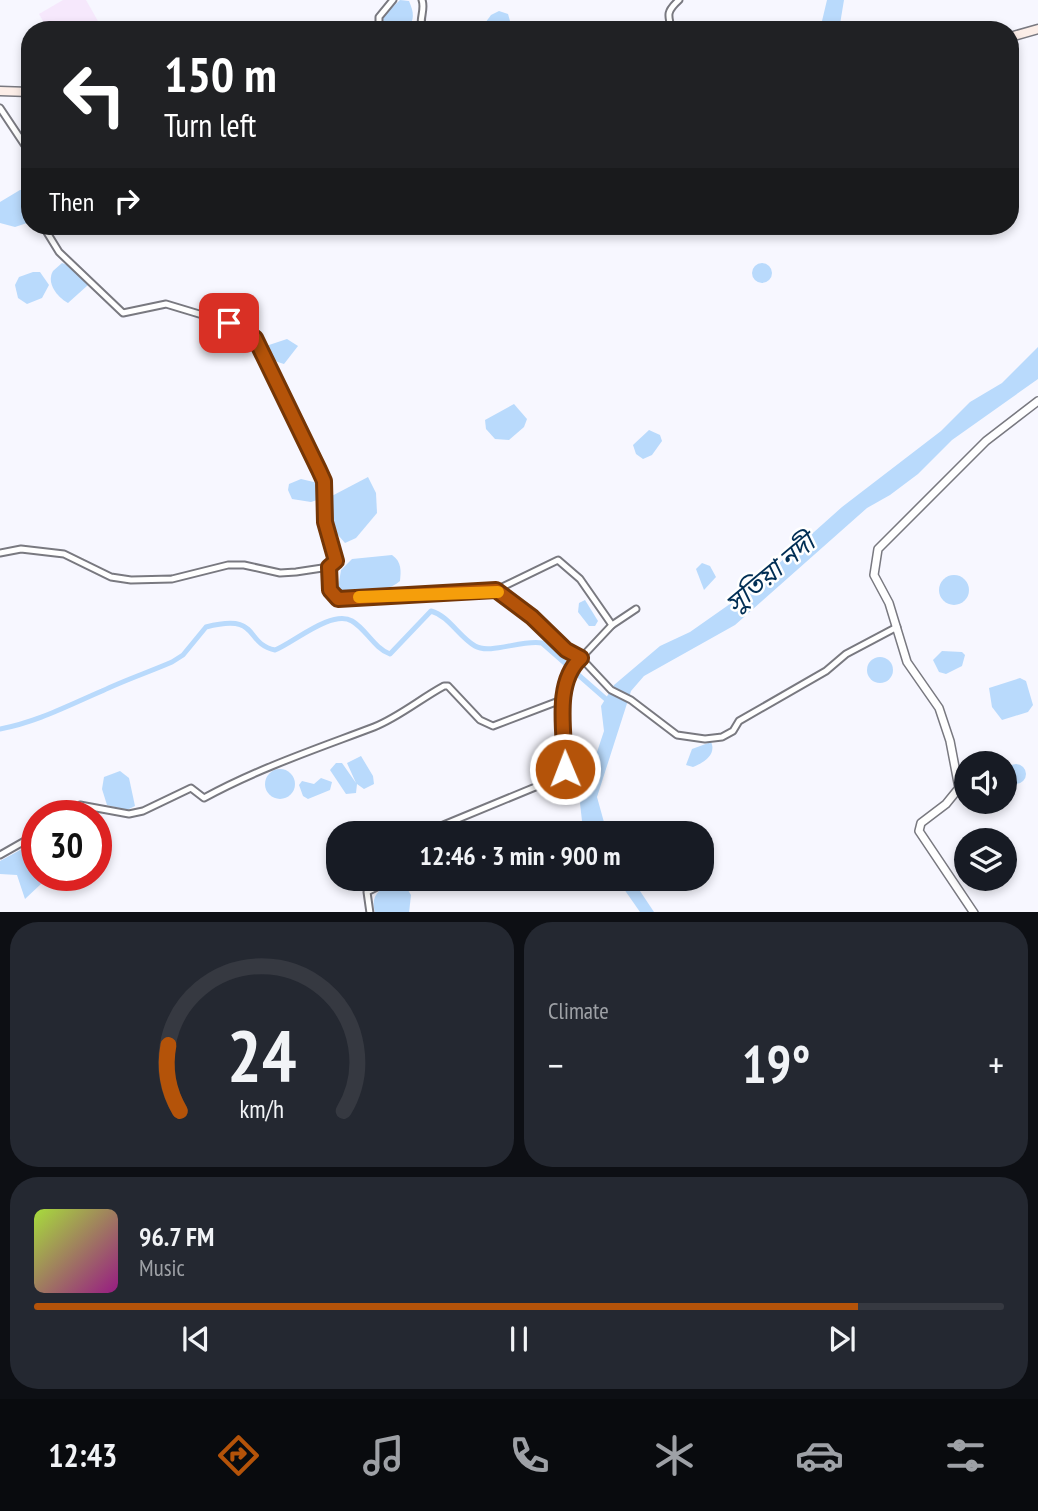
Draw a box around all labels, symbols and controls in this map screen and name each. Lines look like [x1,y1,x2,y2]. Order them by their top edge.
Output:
text: 150 m [164,42,277,106]
icon: left [49,49,140,140]
text: Turn left [164,104,256,146]
icon: right [108,182,146,220]
text: Then [49,185,94,218]
pin [199,293,259,353]
icon: arrive [210,304,248,342]
water label: সুতিয়া নদী [718,522,825,620]
position arrow [528,732,602,806]
map controls [954,751,1017,891]
button: sound [954,751,1017,814]
speed limit sign: 30 [21,800,112,891]
button: layers [954,828,1017,891]
text: 12:46 · 3 min · 900 m [420,839,620,872]
text: Climate [548,996,609,1025]
text: 24 [227,1007,297,1101]
text: 19° [742,1030,810,1097]
text: − [548,1040,564,1089]
text: + [988,1040,1004,1089]
text: km/h [240,1092,284,1124]
text: 96.7 FM [139,1220,214,1253]
text: Music [139,1253,185,1282]
icon: previous [177,1320,215,1358]
icon: pause [500,1320,538,1358]
icon: next [823,1320,861,1358]
icon: directions [214,1431,263,1480]
icon: music [359,1431,408,1480]
icon: phone [505,1431,554,1480]
icon: climate [650,1431,699,1480]
icon: car [795,1431,844,1480]
icon: filters [941,1431,990,1480]
text: 12:43 [48,1434,117,1476]

